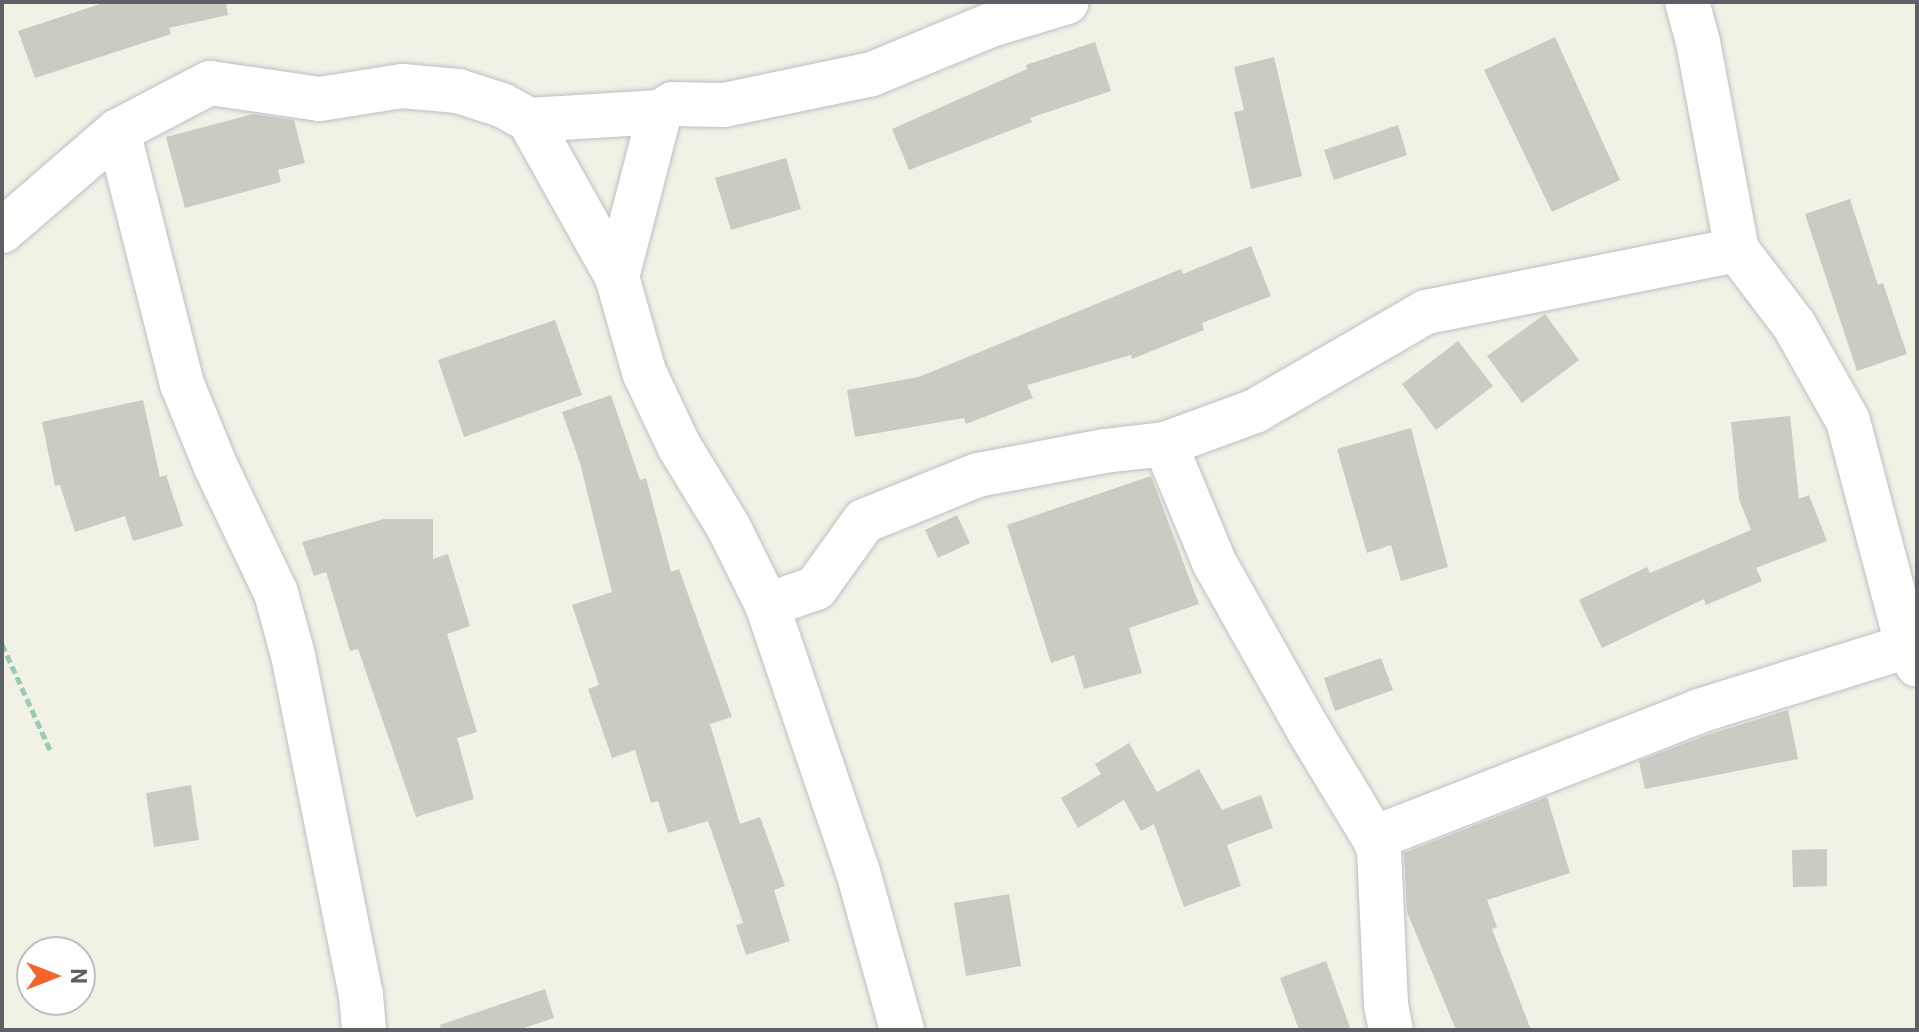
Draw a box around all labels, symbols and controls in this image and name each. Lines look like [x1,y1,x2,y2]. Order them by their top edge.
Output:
north arrow [16,936,96,1016]
text: N [66,968,91,984]

